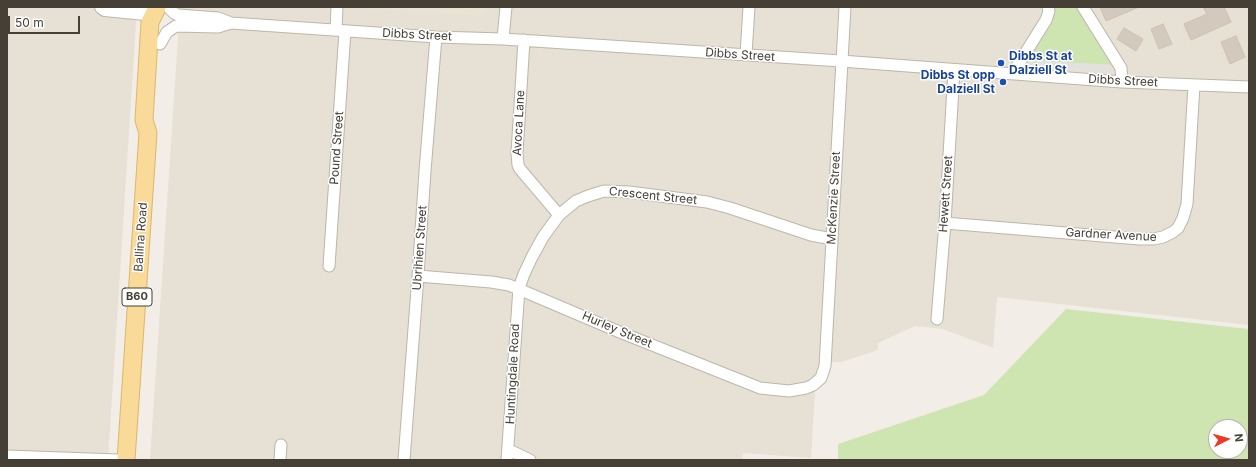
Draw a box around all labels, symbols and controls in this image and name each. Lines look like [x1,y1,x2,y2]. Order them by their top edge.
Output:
scale bar [10,8,82,34]
text: 50 m [15,15,44,30]
street label: Dibbs Street [382,26,452,44]
street label: Dibbs Street [705,45,775,65]
place label: Dibbs St at Dalziell St [1009,49,1072,77]
marker: Dibbs St at Dalziell St [996,58,1006,68]
place label: Dibbs St opp Dalziell St [921,68,995,96]
street label: Dibbs Street [1088,72,1158,90]
marker: Dibbs St opp Dalziell St [998,77,1008,87]
street label: Avoca Lane [510,90,528,156]
street label: Pound Street [327,111,347,185]
street label: McKenzie Street [824,151,844,245]
street label: Hewett Street [936,155,956,233]
street label: Crescent Street [608,184,698,208]
street label: Ballina Road [131,202,151,272]
street label: Ubrihien Street [410,205,430,291]
street label: Gardner Avenue [1065,225,1157,245]
road number: B60 [122,288,152,306]
street label: Hurley Street [580,309,654,351]
street label: Huntingdale Road [503,323,523,425]
north arrow [1208,419,1248,459]
text: N [1232,433,1246,443]

